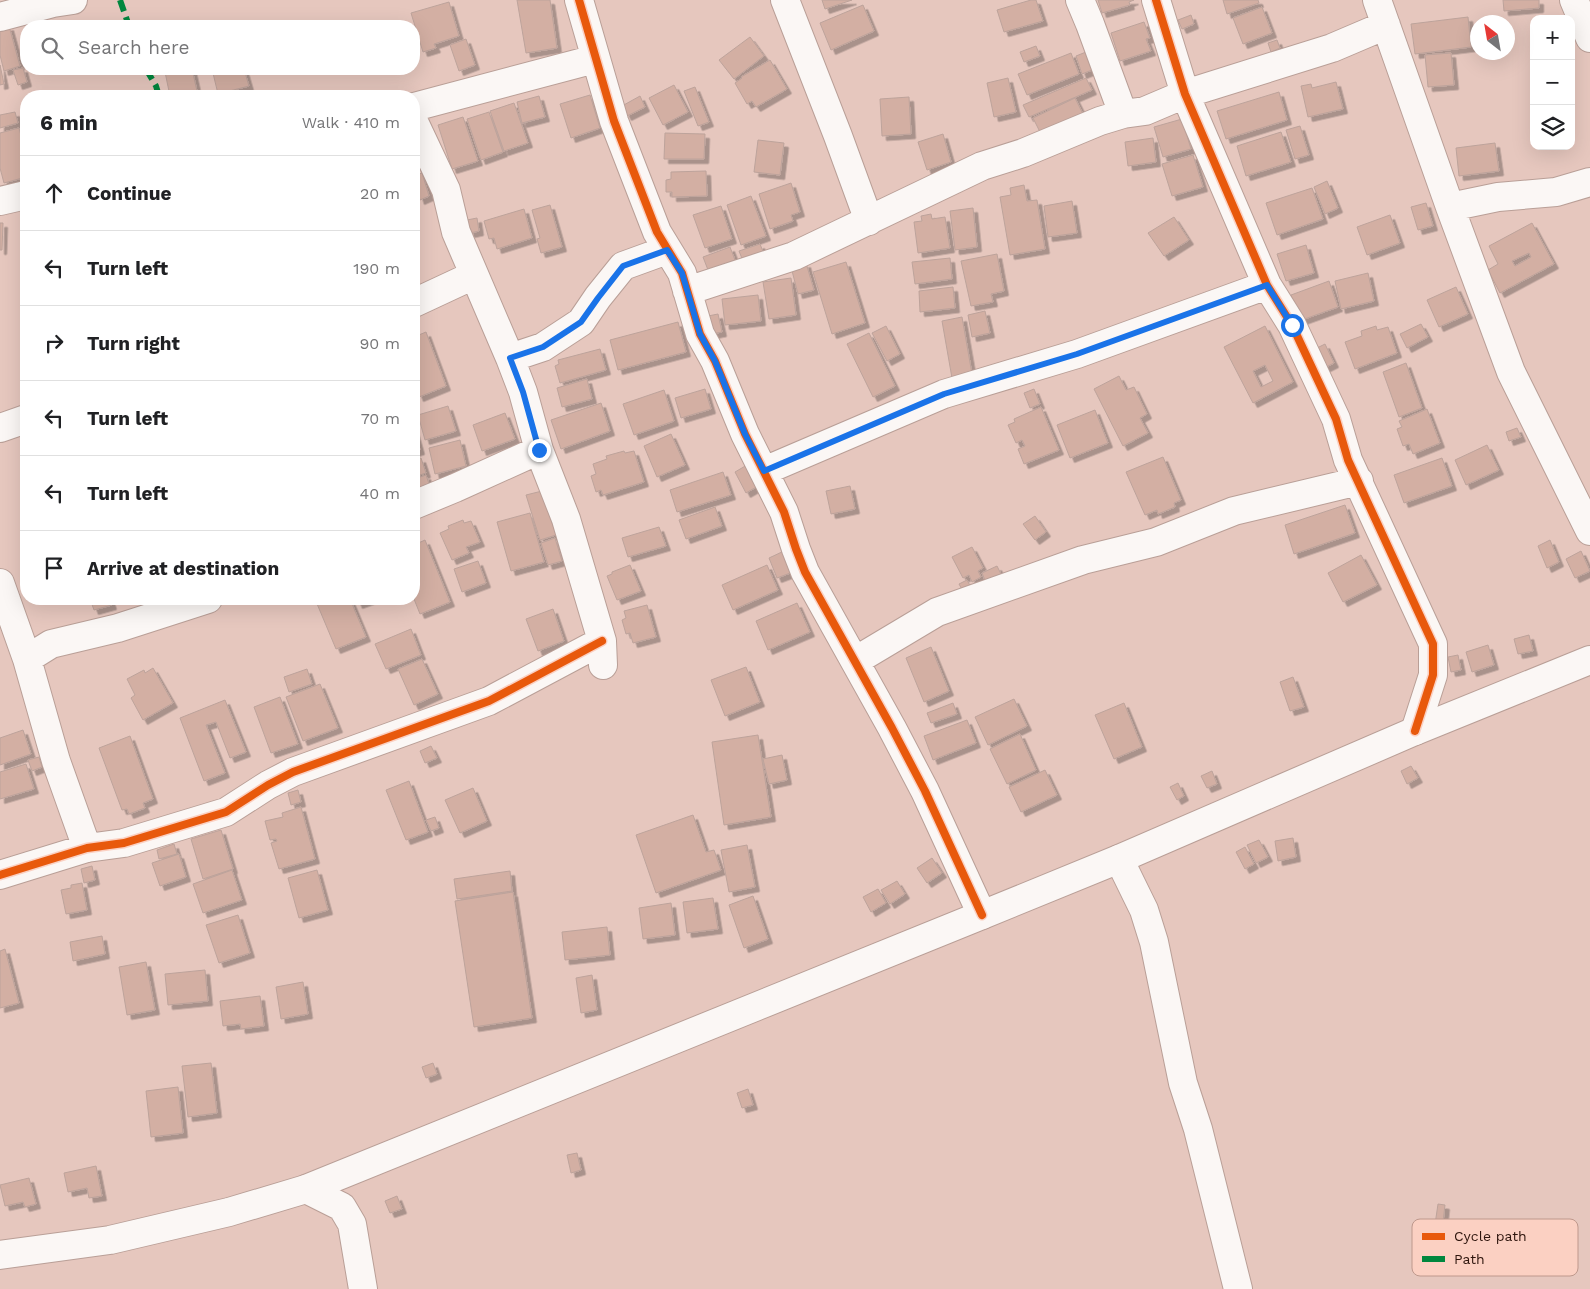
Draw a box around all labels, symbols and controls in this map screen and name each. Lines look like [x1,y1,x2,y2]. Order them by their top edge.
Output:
north arrow [1470,15,1515,60]
map controls [1530,15,1575,150]
button: + [1530,15,1575,60]
search box [20,20,420,75]
icon: search [38,34,66,62]
text: Search here [78,36,189,59]
button: − [1530,60,1575,105]
button: layers [1530,105,1575,150]
text: 6 min [40,110,98,135]
text: Walk · 410 m [302,113,400,132]
icon: ahead [40,179,68,207]
text: Continue [87,182,171,205]
text: 20 m [360,184,400,203]
icon: left [40,254,68,282]
text: Turn left [87,257,168,280]
text: 190 m [353,259,400,278]
route start [1281,314,1304,337]
icon: right [40,329,68,357]
text: Turn right [87,332,180,355]
text: 90 m [359,334,400,353]
icon: left [40,404,68,432]
text: Turn left [87,407,168,430]
text: 70 m [361,409,400,428]
route end [528,439,551,462]
icon: left [40,479,68,507]
text: Turn left [87,482,168,505]
text: 40 m [360,484,400,503]
icon: arrive [40,554,68,582]
text: Arrive at destination [87,557,279,580]
legend [1412,1219,1578,1276]
text: Cycle path [1454,1228,1527,1244]
text: Path [1454,1251,1485,1267]

